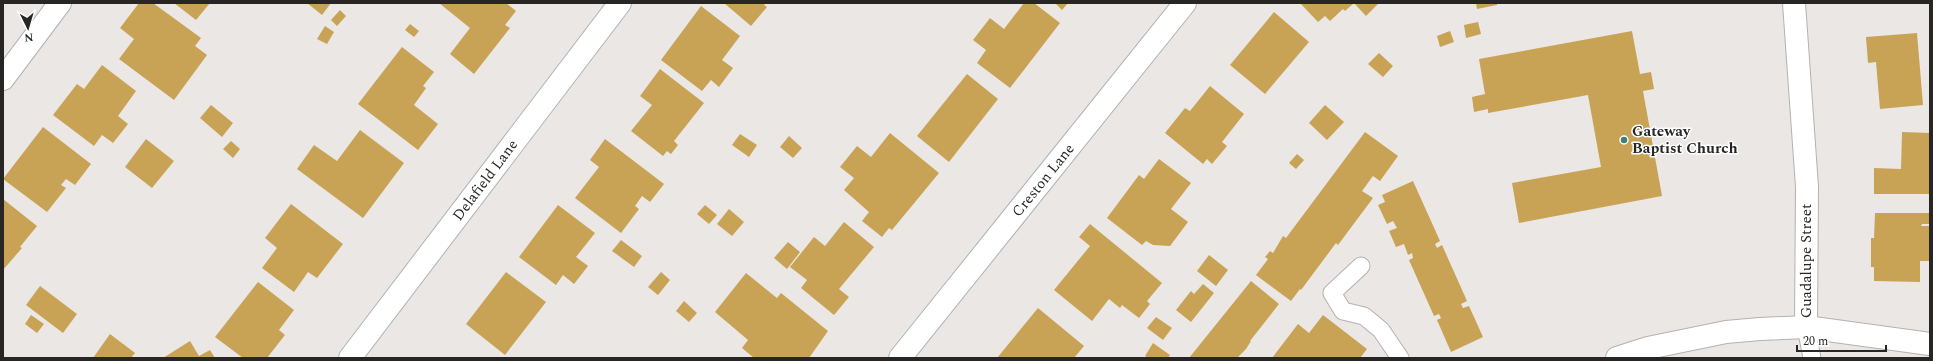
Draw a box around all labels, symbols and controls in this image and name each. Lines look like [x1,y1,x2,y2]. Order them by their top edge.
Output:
north arrow [8,8,48,48]
text: N [24,29,34,46]
place label: Gateway Baptist Church [1632,120,1738,160]
street label: Delafield Lane [447,135,524,226]
marker: Gateway Baptist Church [1619,135,1629,145]
street label: Creston Lane [1006,138,1080,222]
street label: Guadalupe Street [1795,204,1818,318]
scale bar [1797,327,1886,353]
text: 20 m [1803,332,1828,351]

